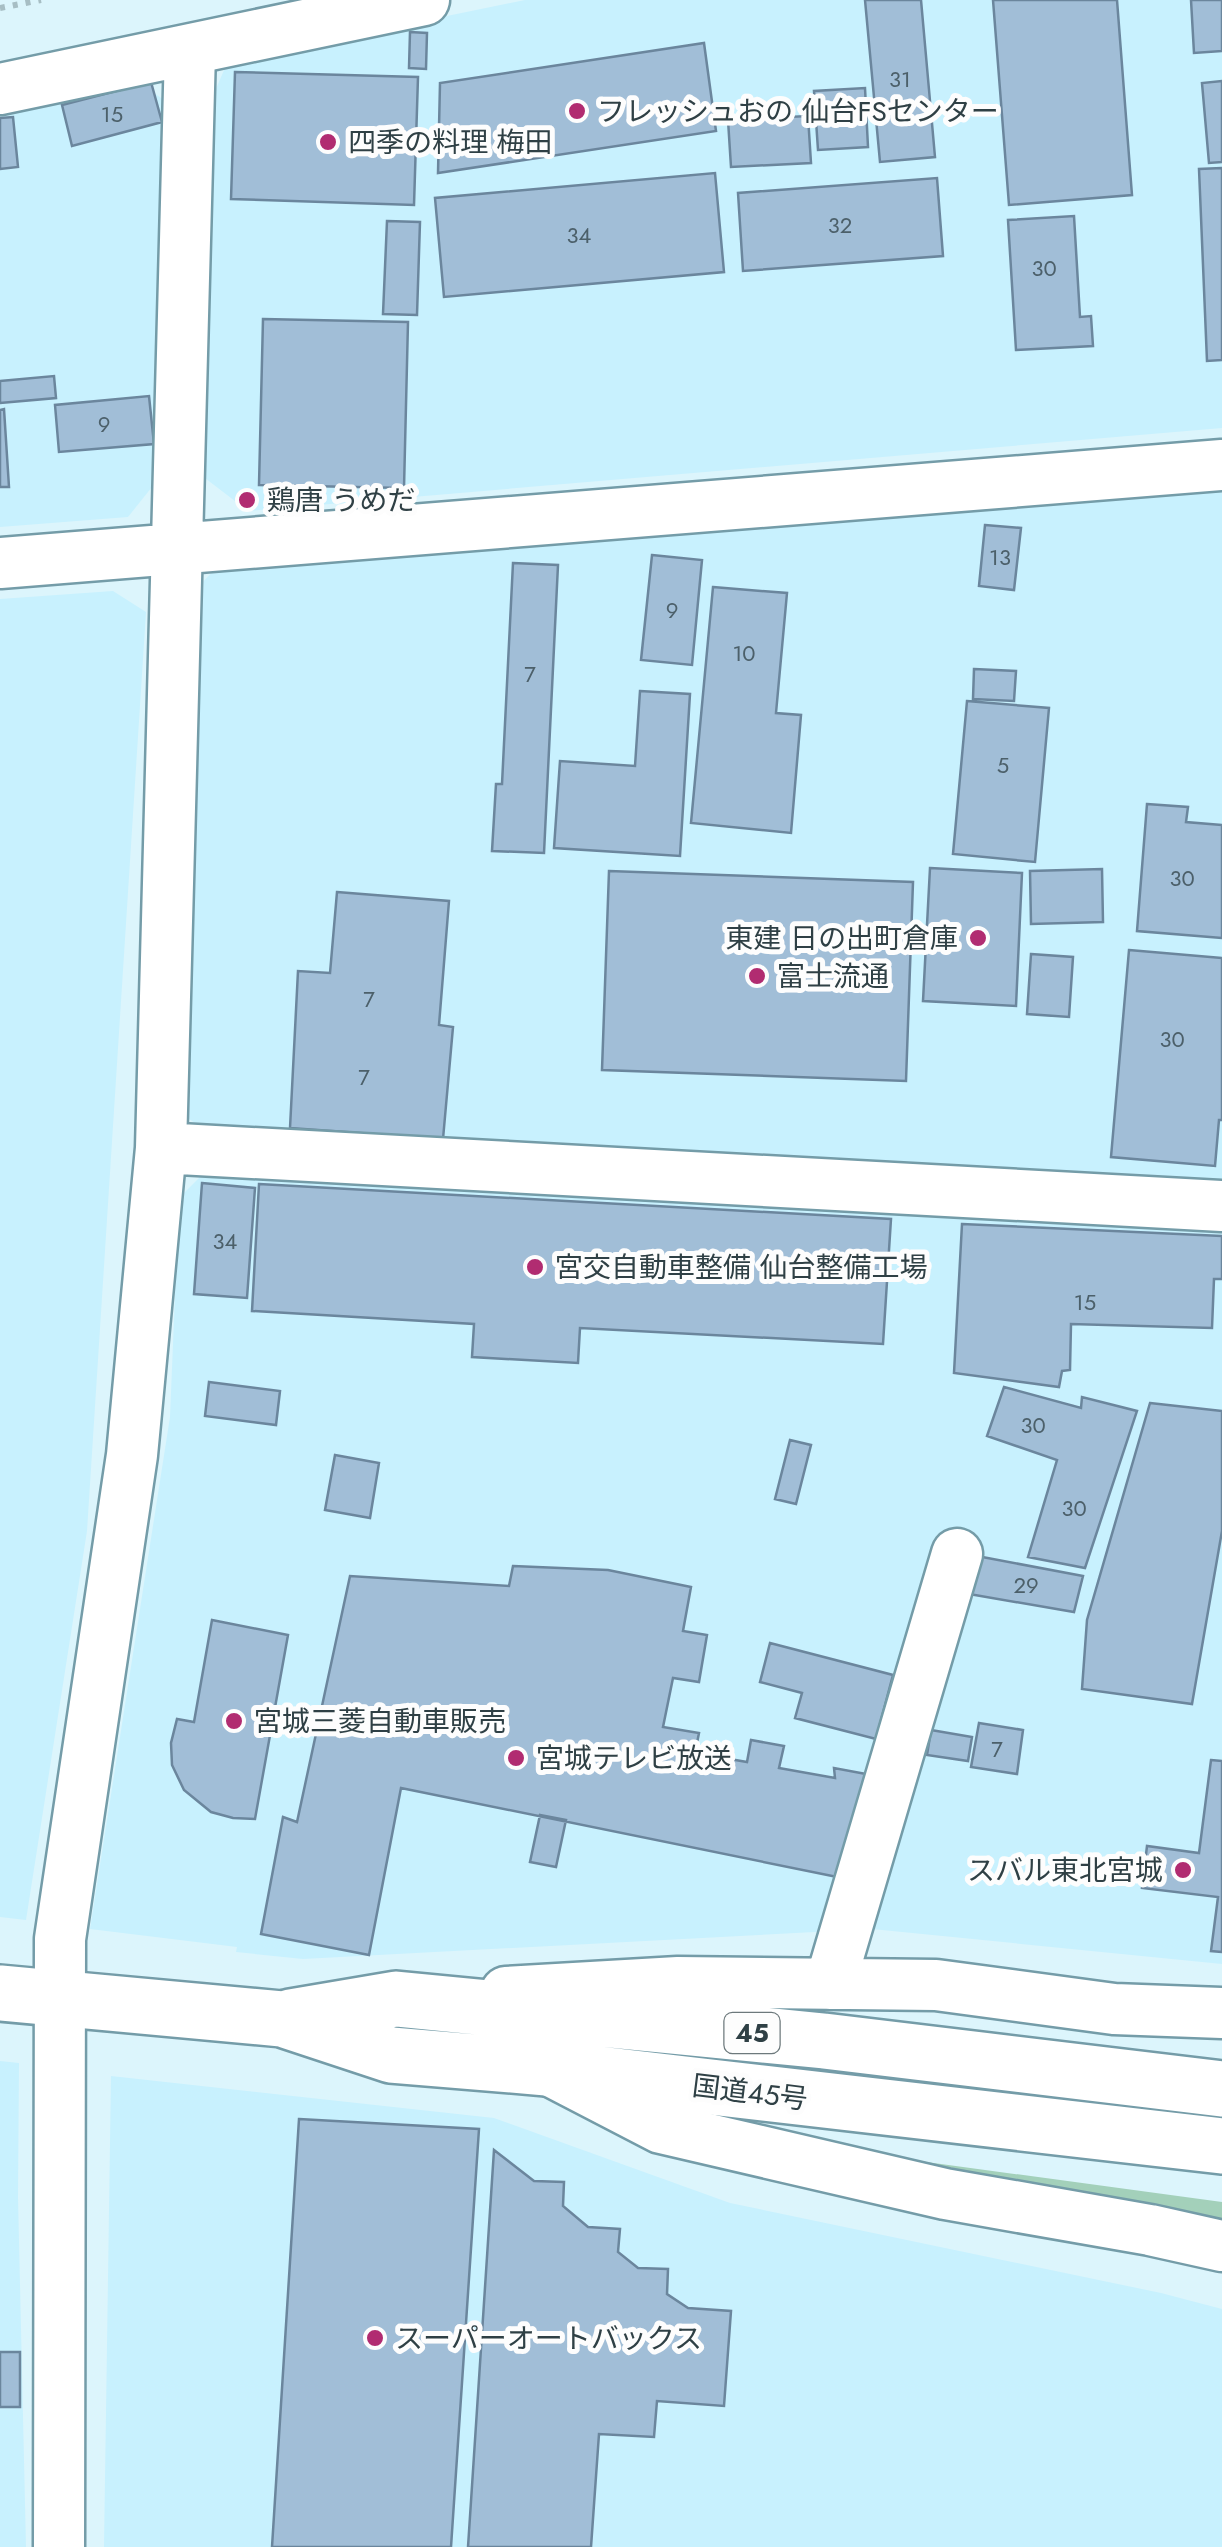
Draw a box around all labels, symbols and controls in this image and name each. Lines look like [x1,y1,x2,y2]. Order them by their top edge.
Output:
house number: 31 [889,63,911,95]
place label: フレッシュおの 仙台FSセンター [597,91,999,132]
house number: 15 [101,98,123,130]
marker: フレッシュおの 仙台FSセンター [566,100,588,122]
place label: 四季の料理 梅田 [348,122,552,163]
marker: 四季の料理 梅田 [317,131,339,153]
house number: 32 [828,209,852,241]
house number: 34 [567,219,592,251]
house number: 30 [1031,252,1057,284]
house number: 9 [98,408,110,440]
place label: 鶏唐 うめだ [267,480,415,521]
marker: 鶏唐 うめだ [236,489,258,511]
house number: 13 [989,541,1011,573]
house number: 9 [666,594,678,626]
house number: 10 [732,637,756,669]
house number: 7 [524,658,536,690]
house number: 5 [997,749,1009,781]
house number: 30 [1169,862,1195,894]
place label: 東建 日の出町倉庫 [726,918,958,959]
marker: 東建 日の出町倉庫 [967,927,989,949]
place label: 富士流通 [777,956,889,997]
marker: 富士流通 [746,965,768,987]
house number: 7 [363,983,375,1015]
house number: 30 [1159,1023,1185,1055]
house number: 7 [358,1061,370,1093]
house number: 34 [213,1225,238,1257]
place label: 宮交自動車整備 仙台整備工場 [555,1247,927,1288]
marker: 宮交自動車整備 仙台整備工場 [524,1256,546,1278]
house number: 15 [1074,1286,1096,1318]
house number: 30 [1020,1409,1046,1441]
house number: 30 [1061,1492,1087,1524]
house number: 29 [1013,1569,1039,1601]
place label: 宮城三菱自動車販売 [254,1701,506,1742]
marker: 宮城三菱自動車販売 [223,1710,245,1732]
house number: 7 [991,1733,1003,1765]
place label: 宮城テレビ放送 [536,1738,732,1779]
marker: 宮城テレビ放送 [505,1747,527,1769]
place label: スバル東北宮城 [967,1850,1163,1891]
marker: スバル東北宮城 [1172,1859,1194,1881]
road number: 45 [724,2013,780,2053]
street label: 国道45号 [690,2065,810,2120]
place label: スーパーオートバックス [395,2318,702,2359]
marker: スーパーオートバックス [364,2327,386,2349]

